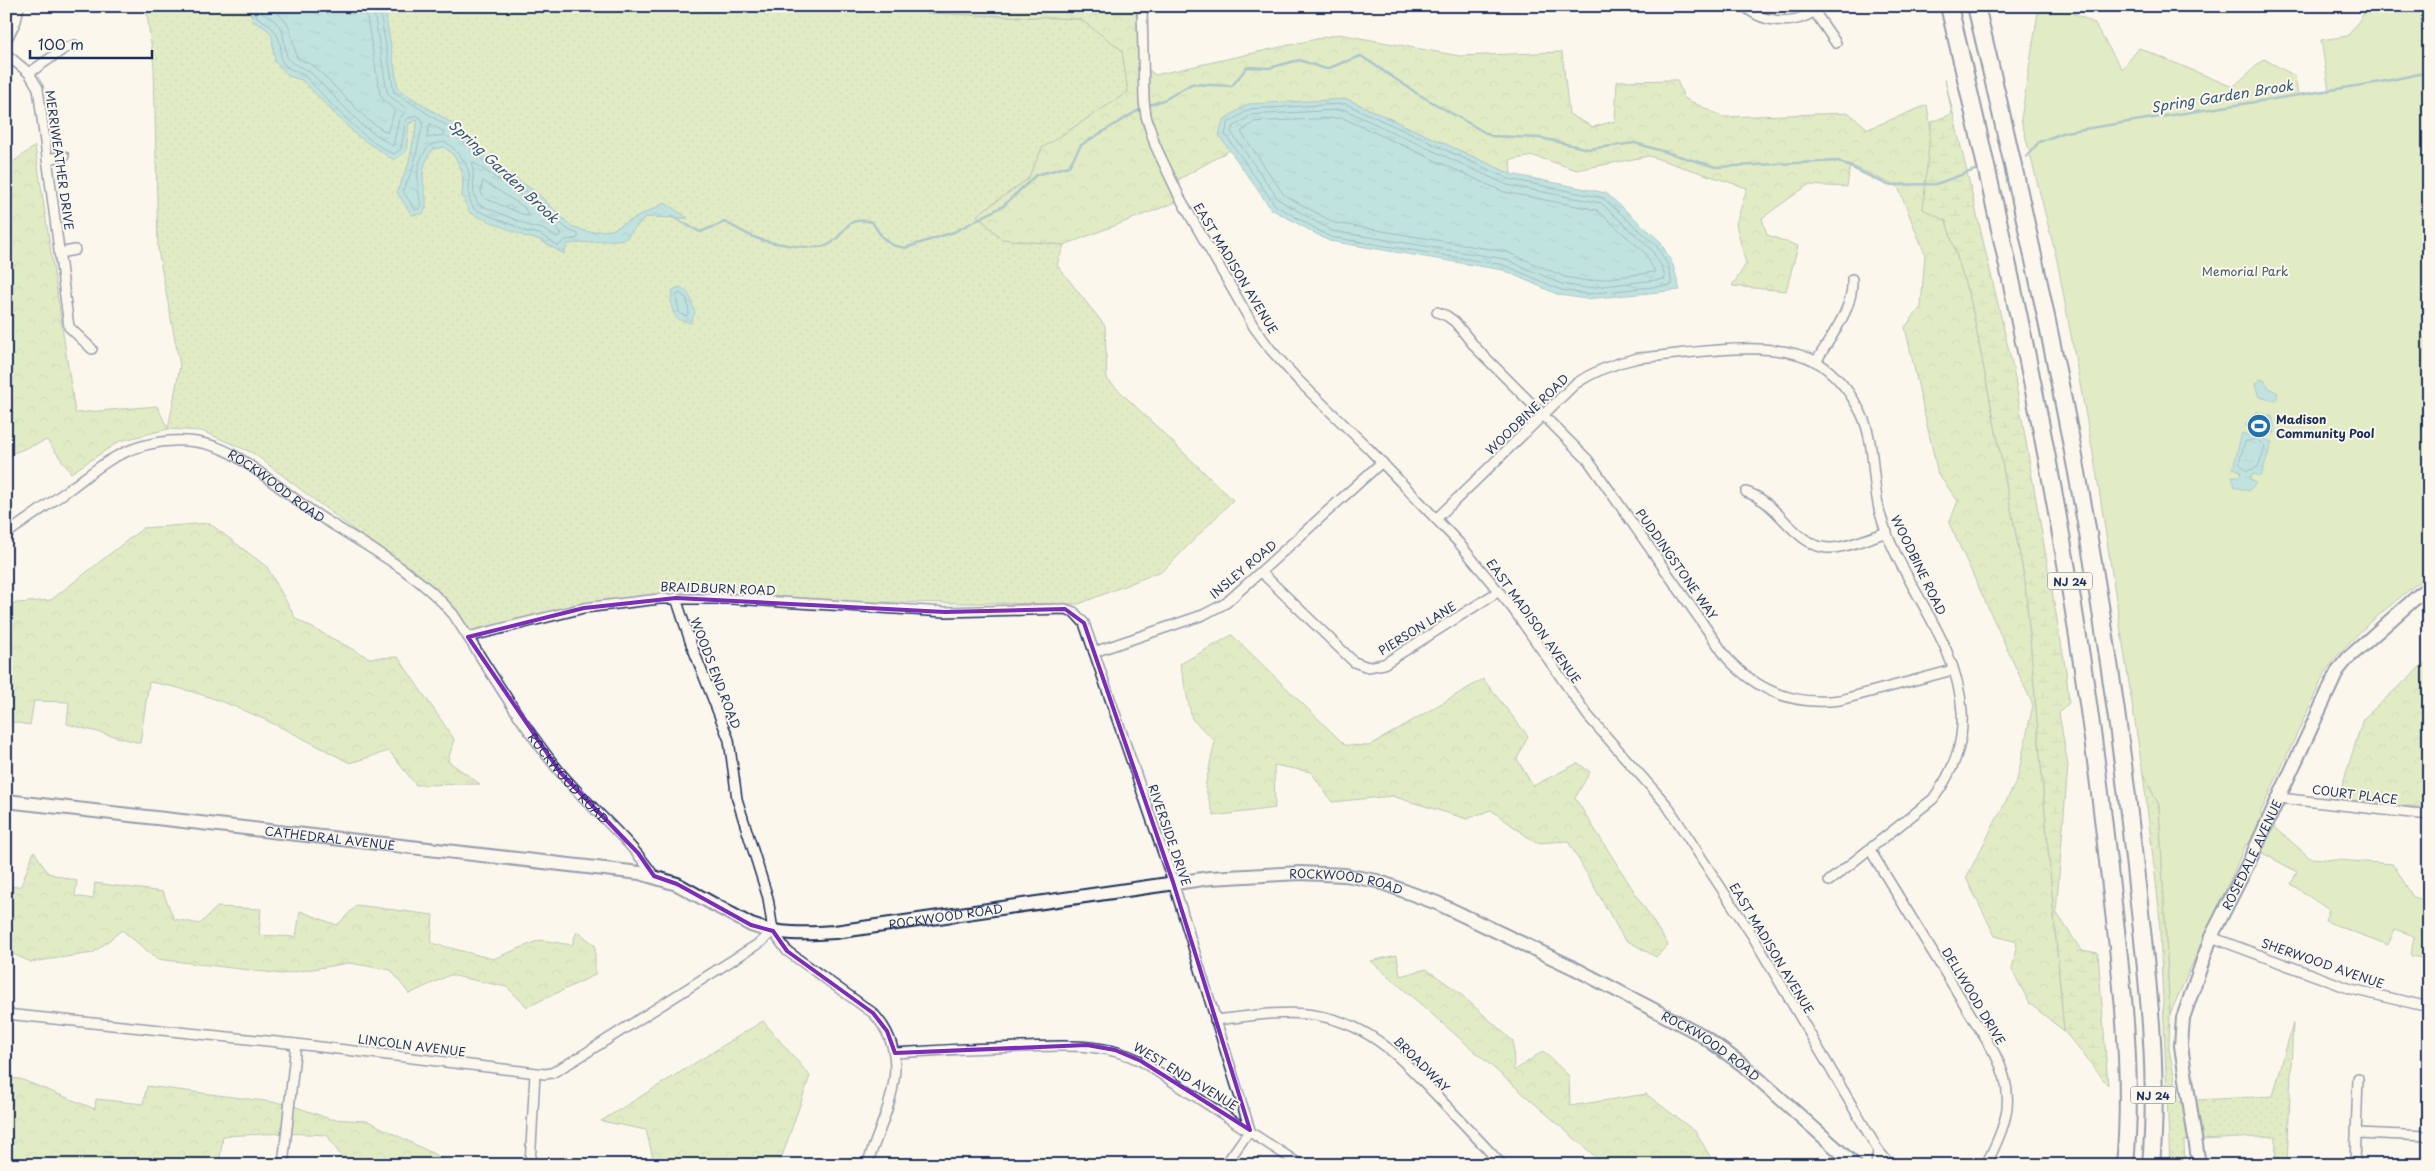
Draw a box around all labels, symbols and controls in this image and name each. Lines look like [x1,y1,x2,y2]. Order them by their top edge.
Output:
scale bar [30,28,152,60]
text: 100 m [38,32,84,55]
water label: Spring Garden Brook [2150,74,2295,118]
street label: MERRIWEATHER DRIVE [41,89,79,231]
water label: Spring Garden Brook [444,114,564,228]
street label: EAST MADISON AVENUE [1190,199,1282,337]
park label: Memorial Park [2202,262,2288,280]
street label: WOODBINE ROAD [1481,369,1573,459]
place label: Madison Community Pool [2276,410,2375,442]
sports icon: Madison Community Pool [2246,413,2272,439]
street label: ROCKWOOD ROAD [225,445,329,527]
street label: PUDDINGSTONE WAY [1632,505,1722,623]
street label: WOODBINE ROAD [1887,512,1951,618]
street label: INSLEY ROAD [1206,536,1280,602]
street label: EAST MADISON AVENUE [1483,555,1585,687]
road number: NJ 24 [2048,572,2092,590]
street label: BRAIDBURN ROAD [660,577,776,599]
street label: PIERSON LANE [1375,597,1460,659]
street label: WOODS END ROAD [686,615,746,731]
street label: ROCKWOOD ROAD [524,729,613,828]
street label: COURT PLACE [2311,780,2399,808]
street label: RIVERSIDE DRIVE [1144,782,1196,888]
street label: ROSEDALE AVENUE [2217,796,2286,913]
street label: CATHEDRAL AVENUE [264,821,396,854]
street label: ROCKWOOD ROAD [1289,864,1405,899]
street label: EAST MADISON AVENUE [1726,879,1818,1017]
street label: ROCKWOOD ROAD [887,899,1004,933]
street label: SHERWOOD AVENUE [2259,934,2387,992]
street label: DELLWOOD DRIVE [1938,944,2010,1048]
street label: ROCKWOOD ROAD [1658,1006,1764,1085]
street label: LINCOLN AVENUE [357,1029,467,1061]
street label: BROADWAY [1390,1032,1454,1096]
street label: WEST END AVENUE [1130,1038,1242,1114]
road number: NJ 24 [2130,1086,2176,1104]

